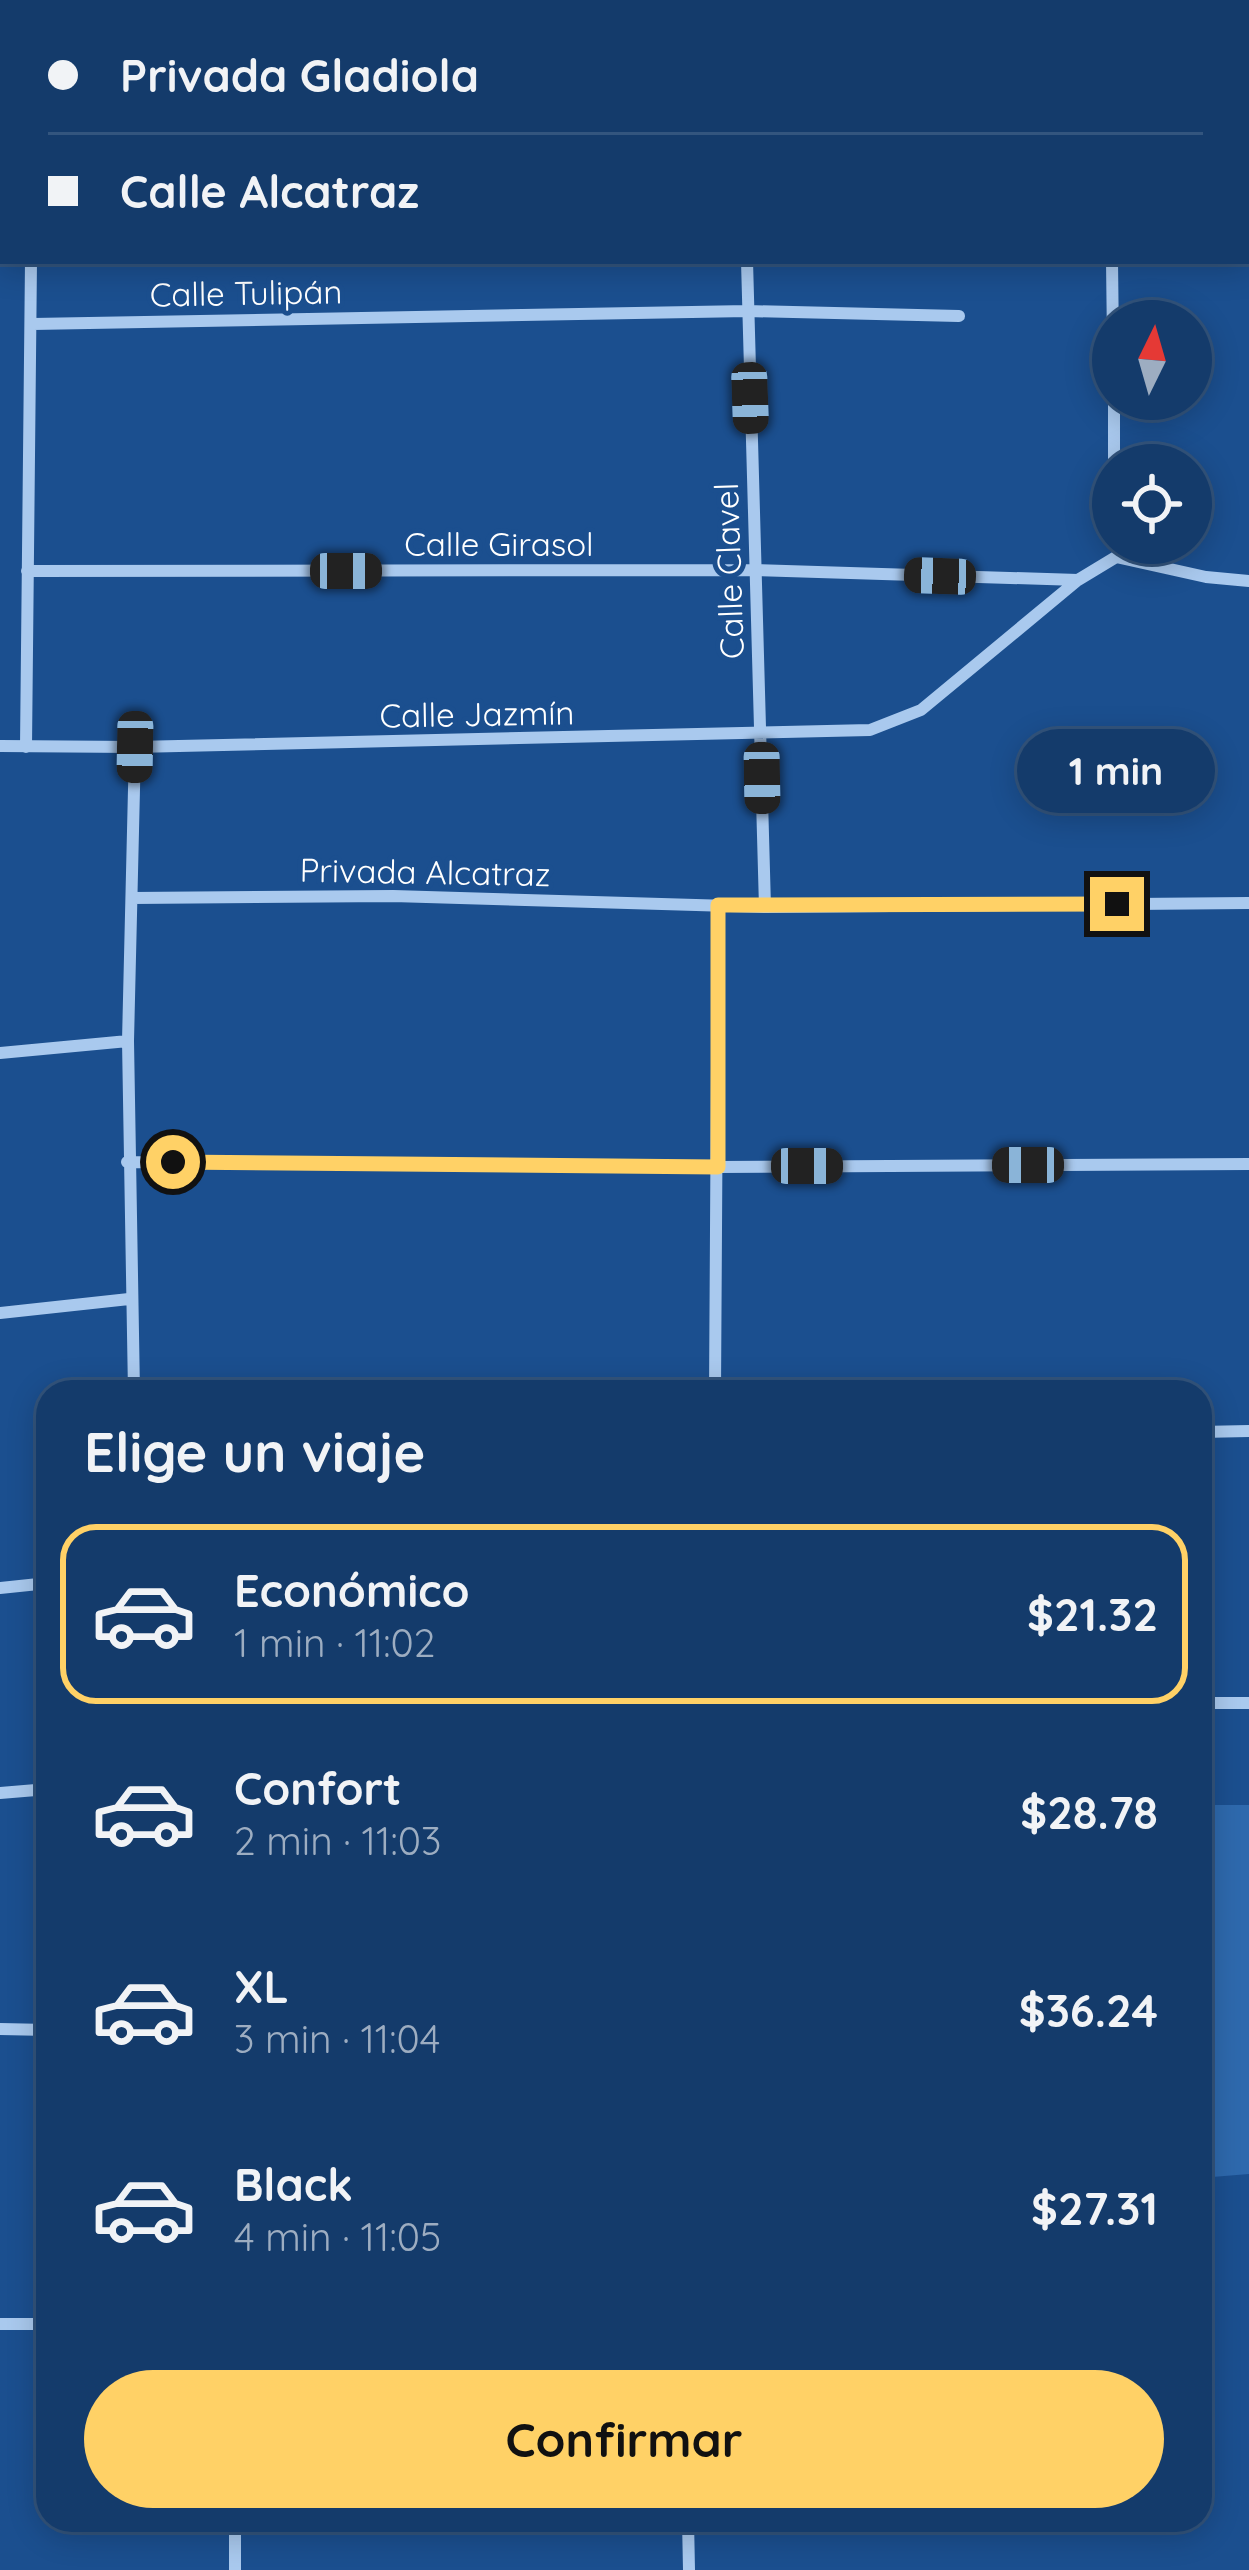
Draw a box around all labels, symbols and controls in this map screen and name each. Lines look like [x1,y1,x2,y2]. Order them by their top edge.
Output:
text: Privada Gladiola [120,47,479,103]
text: Calle Alcatraz [120,163,419,219]
street label: Calle Tulipán [149,270,343,315]
north arrow [1092,300,1212,420]
map controls [1092,300,1212,564]
car [731,361,769,435]
button: locate [1092,444,1212,564]
street label: Calle Clavel [705,482,752,660]
street label: Calle Girasol [404,523,594,564]
car [310,553,382,589]
car [903,557,977,595]
street label: Calle Jazmín [379,691,575,736]
car [116,711,154,783]
callout: 1 min [1018,730,1216,814]
car [743,742,781,814]
text: 1 min [1069,746,1163,795]
street label: Privada Alcatraz [299,849,551,894]
route end [1090,877,1144,931]
route start [146,1135,200,1189]
car [992,1147,1064,1183]
car [771,1148,843,1184]
text: Elige un viaje [84,1418,425,1486]
icon: car [90,1560,198,1668]
text: Económico [234,1562,470,1618]
text: $21.32 [1027,1586,1158,1642]
text: 1 min · 11:02 [234,1618,435,1667]
icon: car [90,1758,198,1866]
text: Confort [234,1760,401,1816]
text: $28.78 [1020,1784,1158,1840]
text: 2 min · 11:03 [234,1816,441,1865]
icon: car [90,1956,198,2064]
text: XL [234,1958,289,2014]
text: $36.24 [1019,1982,1158,2038]
text: 3 min · 11:04 [234,2014,440,2063]
icon: car [90,2154,198,2262]
text: Black [234,2156,353,2212]
text: $27.31 [1031,2180,1158,2236]
text: 4 min · 11:05 [234,2212,441,2261]
button: Confirmar [84,2370,1164,2508]

